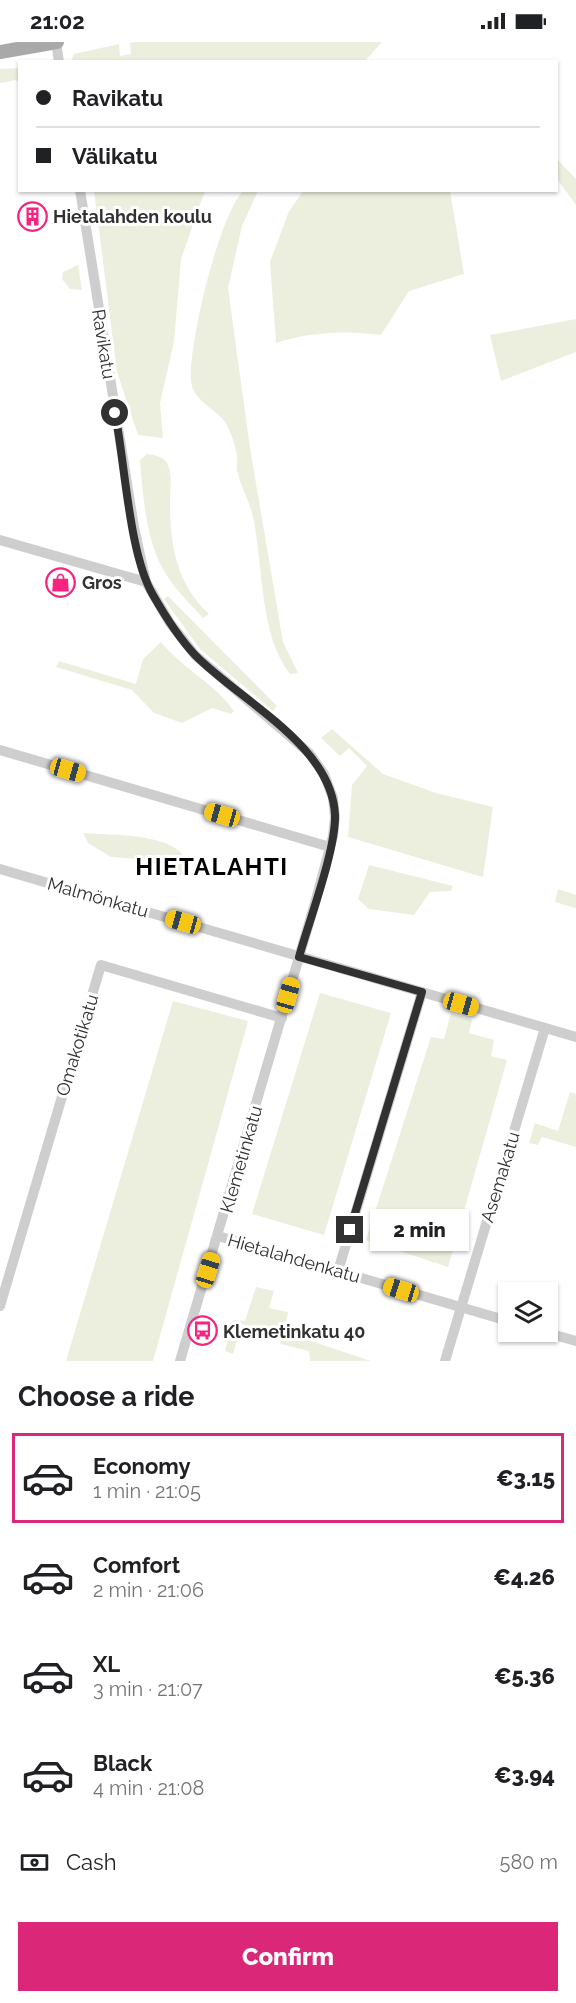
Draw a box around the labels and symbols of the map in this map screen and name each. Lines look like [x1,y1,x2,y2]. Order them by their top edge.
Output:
building icon: Hietalahden koulu [16,200,48,232]
place label: Hietalahden koulu [53,206,212,227]
street label: Ravikatu [88,307,120,381]
route start [101,399,128,426]
shop icon: Gros [45,566,77,598]
place label: Gros [82,572,122,593]
car [48,756,88,784]
car [202,801,242,829]
district label: HIETALAHTI [135,852,289,881]
street label: Malmönkatu [45,873,151,921]
car [163,908,203,936]
car [274,975,302,1015]
car [441,990,481,1018]
street label: Omakotikatu [52,992,102,1098]
street label: Klemetinkatu [216,1103,266,1215]
street label: Asemakatu [476,1129,524,1225]
callout: 2 min [371,1209,470,1251]
route end [336,1216,363,1243]
street label: Hietalahdenkatu [225,1229,363,1287]
car [194,1250,222,1290]
car [381,1276,421,1304]
bus stop icon: Klemetinkatu 40 [186,1315,218,1347]
place label: Klemetinkatu 40 [223,1321,365,1342]

